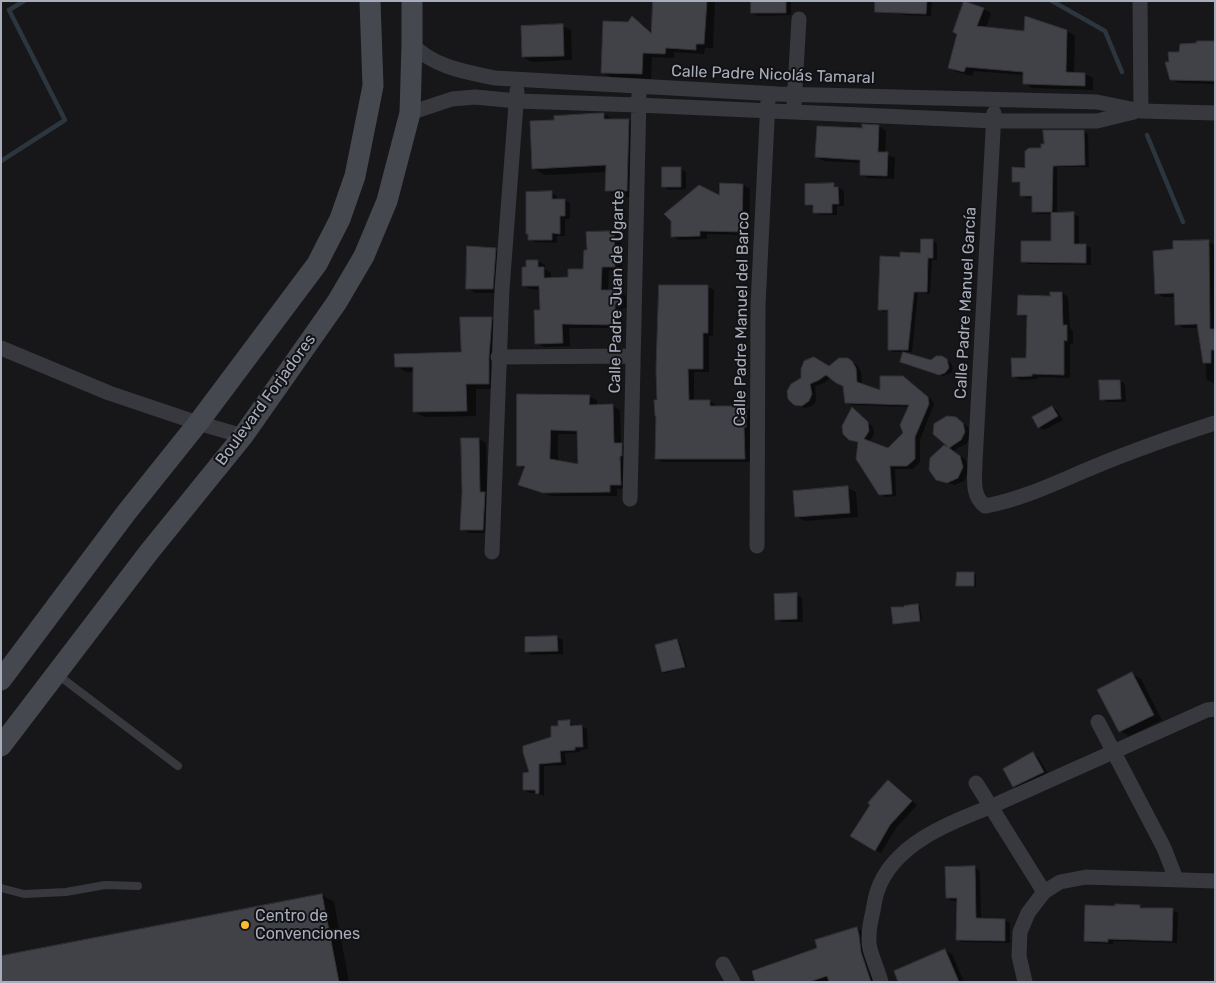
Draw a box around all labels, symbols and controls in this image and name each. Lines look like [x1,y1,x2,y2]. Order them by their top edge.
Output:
street label: Calle Padre Nicolás Tamaral [671,62,875,88]
street label: Calle Padre Juan de Ugarte [606,190,628,394]
street label: Calle Padre Manuel García [951,207,981,399]
street label: Calle Padre Manuel del Barco [731,211,753,427]
street label: Boulevard Forjadores [212,331,320,469]
place label: Centro de Convenciones [255,906,360,944]
marker: Centro de Convenciones [239,919,251,931]

